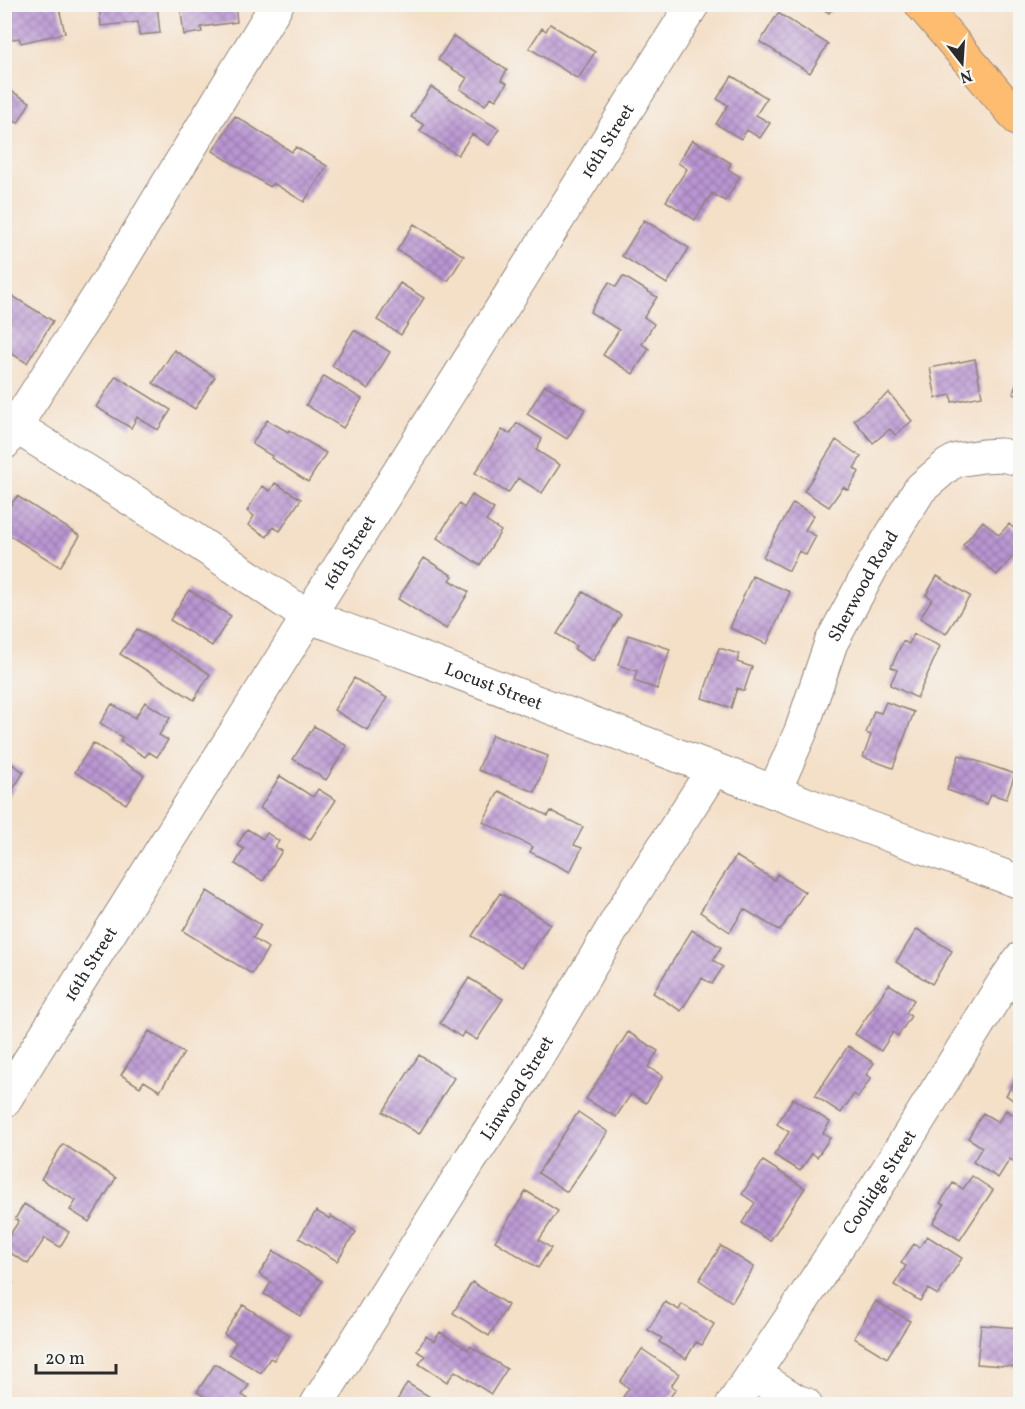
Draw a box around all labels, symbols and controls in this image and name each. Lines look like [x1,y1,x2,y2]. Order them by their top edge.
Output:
north arrow [932,33,992,93]
text: N [957,63,975,88]
street label: 16th Street [575,99,641,184]
street label: 16th Street [317,511,383,595]
street label: Sherwood Road [823,526,905,647]
street label: Locust Street [441,657,546,717]
street label: 16th Street [59,922,124,1007]
street label: Linwood Street [475,1032,561,1146]
street label: Coolidge Street [838,1125,924,1240]
scale bar [36,1337,116,1375]
text: 20 m [45,1347,85,1372]

